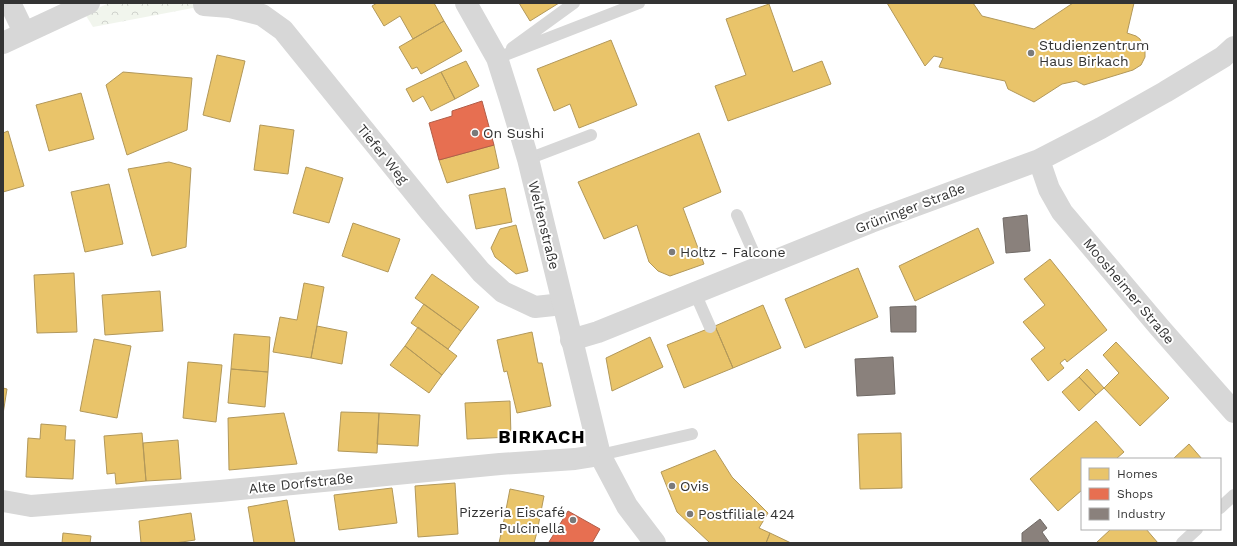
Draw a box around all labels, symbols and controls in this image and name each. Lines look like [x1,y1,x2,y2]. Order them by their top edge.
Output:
place label: Studienzentrum Haus Birkach [1039,37,1149,69]
marker: Studienzentrum Haus Birkach [1026,48,1036,58]
street label: Tiefer Weg [354,121,412,187]
place label: On Sushi [483,125,544,141]
marker: On Sushi [470,128,480,138]
street label: Welfenstraße [525,179,563,271]
street label: Grüninger Straße [853,180,967,236]
street label: Moosheimer Straße [1080,235,1178,347]
place label: Holtz - Falcone [680,244,786,260]
marker: Holtz - Falcone [667,247,677,257]
district label: BIRKACH [498,426,586,447]
legend [1081,458,1221,530]
text: Homes [1117,467,1158,481]
street label: Alte Dorfstraße [248,470,354,496]
place label: Ovis [680,478,709,494]
marker: Ovis [667,481,677,491]
text: Shops [1117,487,1153,501]
place label: Pizzeria Eiscafé Pulcinella [459,504,565,536]
place label: Postfiliale 424 [698,506,795,522]
text: Industry [1117,507,1166,521]
marker: Postfiliale 424 [685,509,695,519]
marker: Pizzeria Eiscafé Pulcinella [568,515,578,525]

